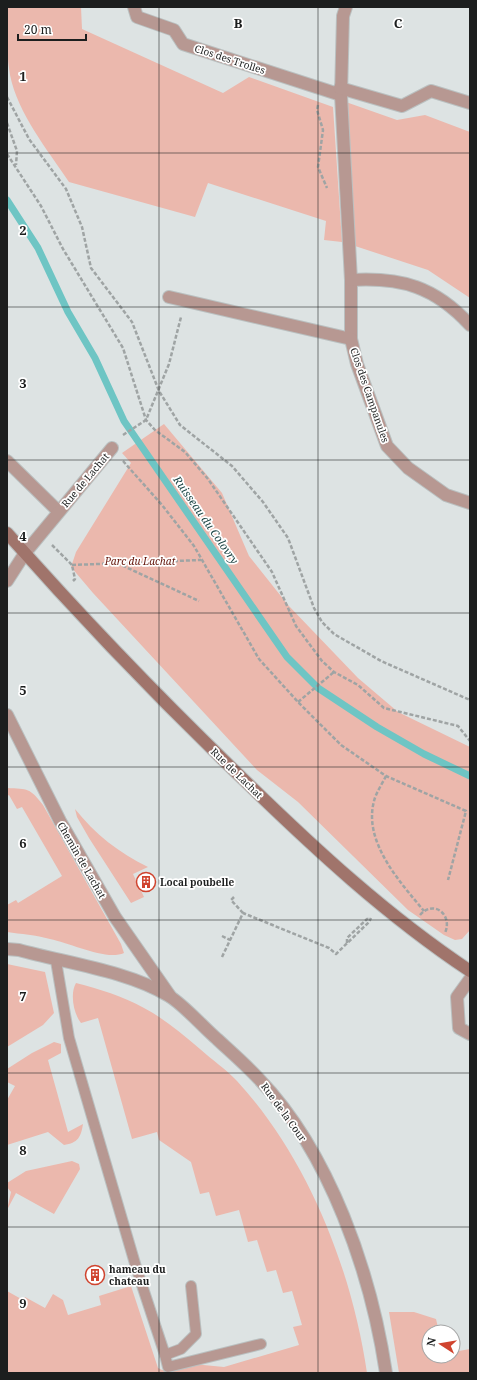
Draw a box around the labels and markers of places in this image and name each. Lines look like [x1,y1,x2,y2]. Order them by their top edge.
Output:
building icon: Local poubelle [135,871,157,893]
place label: Local poubelle [160,875,235,889]
place label: hameau du chateau [109,1262,166,1288]
building icon: hameau du chateau [84,1264,106,1286]

